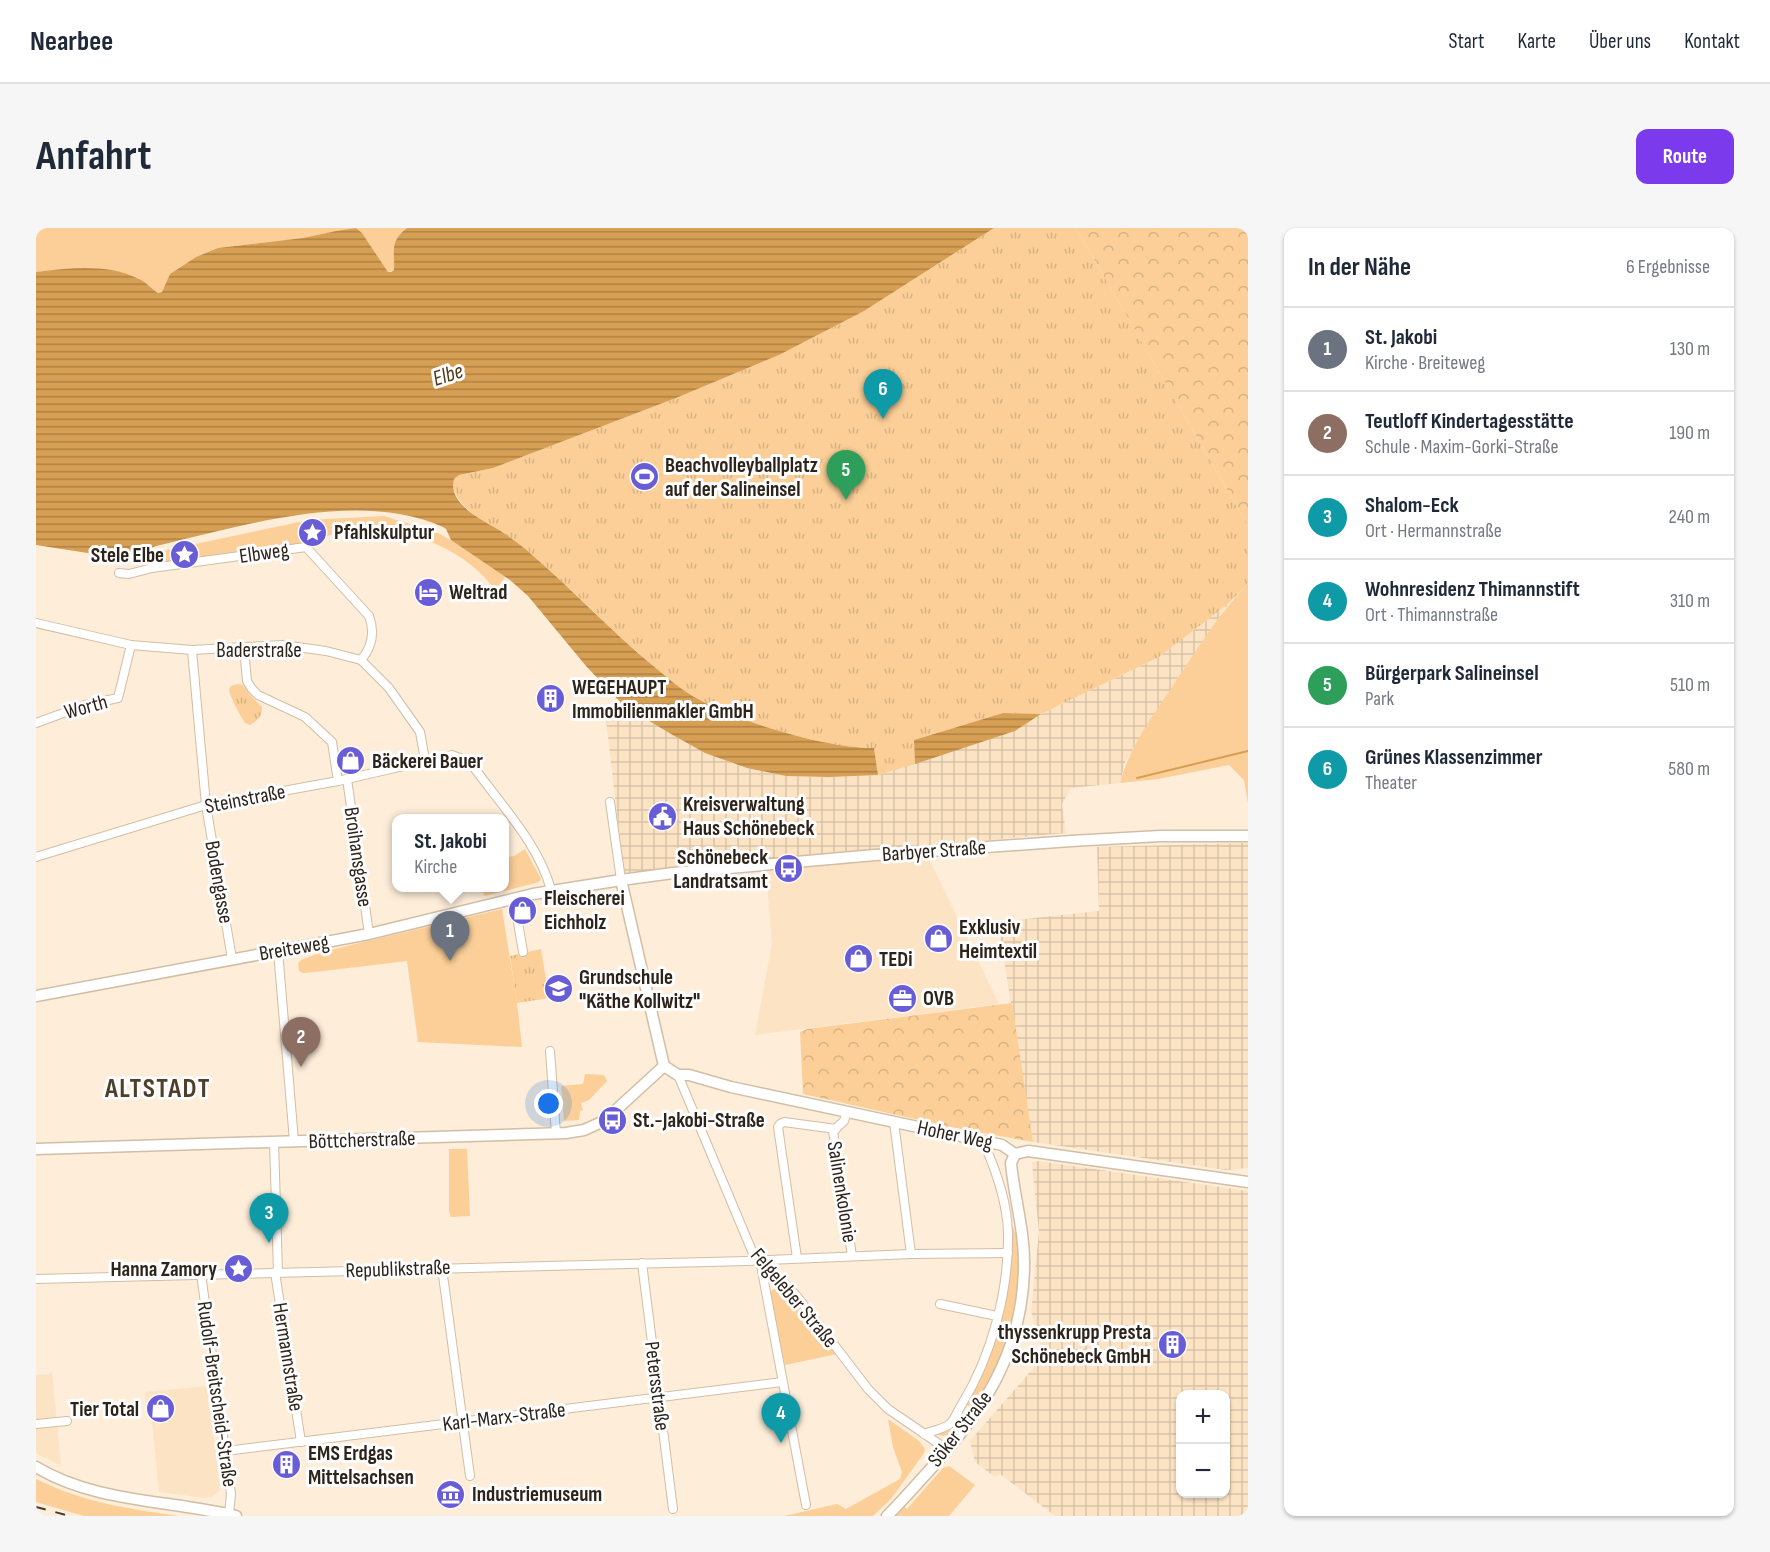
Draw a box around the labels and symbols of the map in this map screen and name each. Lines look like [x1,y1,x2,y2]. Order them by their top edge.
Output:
water label: Elbe [429,357,467,393]
pin: 6 [864,370,902,419]
pin: 5 [826,450,866,500]
place label: Beachvolleyballplatz auf der Salineinsel [665,453,818,502]
sports icon: Beachvolleyballplatz auf der Salineinsel [628,461,660,493]
place icon: Pfahlskulptur [297,516,329,548]
place label: Pfahlskulptur [334,520,435,545]
street label: Elbweg [238,537,290,569]
place icon: Stele Elbe [169,539,201,571]
place label: Stele Elbe [91,543,164,568]
hotel icon: Weltrad [412,576,444,608]
place label: Weltrad [449,580,507,605]
street label: Baderstraße [216,638,302,663]
place label: WEGEHAUPT Immobilienmakler GmbH [572,675,754,724]
building icon: WEGEHAUPT Immobilienmakler GmbH [535,683,567,715]
street label: Worth [62,689,110,725]
shop icon: Bäckerei Bauer [335,745,367,777]
place label: Bäckerei Bauer [372,749,484,774]
street label: Steinstraße [203,779,287,819]
place label: Kreisverwaltung Haus Schönebeck [683,792,814,841]
public building icon: Kreisverwaltung Haus Schönebeck [646,800,678,832]
street label: Broihansgasse [339,805,377,909]
street label: Barbyer Straße [881,835,987,867]
street label: Bodengasse [199,839,239,925]
place label: Schönebeck Landratsamt [673,845,768,894]
bus stop icon: Schönebeck Landratsamt [773,853,805,885]
place label: Fleischerei Eichholz [544,886,625,935]
shop icon: Fleischerei Eichholz [507,894,539,926]
pin: 1 [430,912,470,961]
place label: Exklusiv Heimtextil [959,915,1037,964]
shop icon: Exklusiv Heimtextil [922,923,954,955]
street label: Breiteweg [257,930,331,966]
shop icon: TEDi [842,943,874,975]
place label: TEDi [879,947,912,972]
place label: Grundschule "Käthe Kollwitz" [579,965,700,1014]
school or university icon: Grundschule "Käthe Kollwitz" [542,973,574,1005]
office icon: OVB [886,982,918,1014]
place label: OVB [923,986,954,1011]
pin: 2 [282,1018,320,1067]
district label: ALTSTADT [104,1073,211,1105]
your location [534,1089,563,1118]
bus stop icon: St.-Jakobi-Straße [596,1104,628,1136]
place label: St.-Jakobi-Straße [633,1108,765,1133]
street label: Hoher Weg [915,1115,995,1155]
street label: Böttcherstraße [308,1126,416,1154]
street label: Salinenkolonie [822,1140,862,1244]
pin: 3 [250,1194,288,1243]
street label: Felgeleber Straße [745,1243,843,1353]
place icon: Hanna Zamory [222,1253,254,1285]
street label: Republikstraße [345,1255,451,1283]
place label: Hanna Zamory [110,1257,217,1282]
street label: Rudolf-Breitscheid-Straße [192,1300,242,1488]
street label: Hermannstraße [267,1301,309,1413]
place label: thyssenkrupp Presta Schönebeck GmbH [998,1320,1151,1369]
building icon: thyssenkrupp Presta Schönebeck GmbH [1156,1328,1188,1360]
street label: Petersstraße [639,1340,675,1432]
street label: Söker Straße [923,1386,997,1472]
shop icon: Tier Total [144,1393,176,1425]
pin: 4 [762,1394,800,1443]
place label: Tier Total [70,1397,139,1422]
street label: Karl-Marx-Straße [441,1397,567,1437]
place label: EMS Erdgas Mittelsachsen [308,1441,414,1490]
building icon: EMS Erdgas Mittelsachsen [271,1449,303,1481]
museum icon: Industriemuseum [435,1478,467,1510]
place label: Industriemuseum [472,1482,602,1507]

